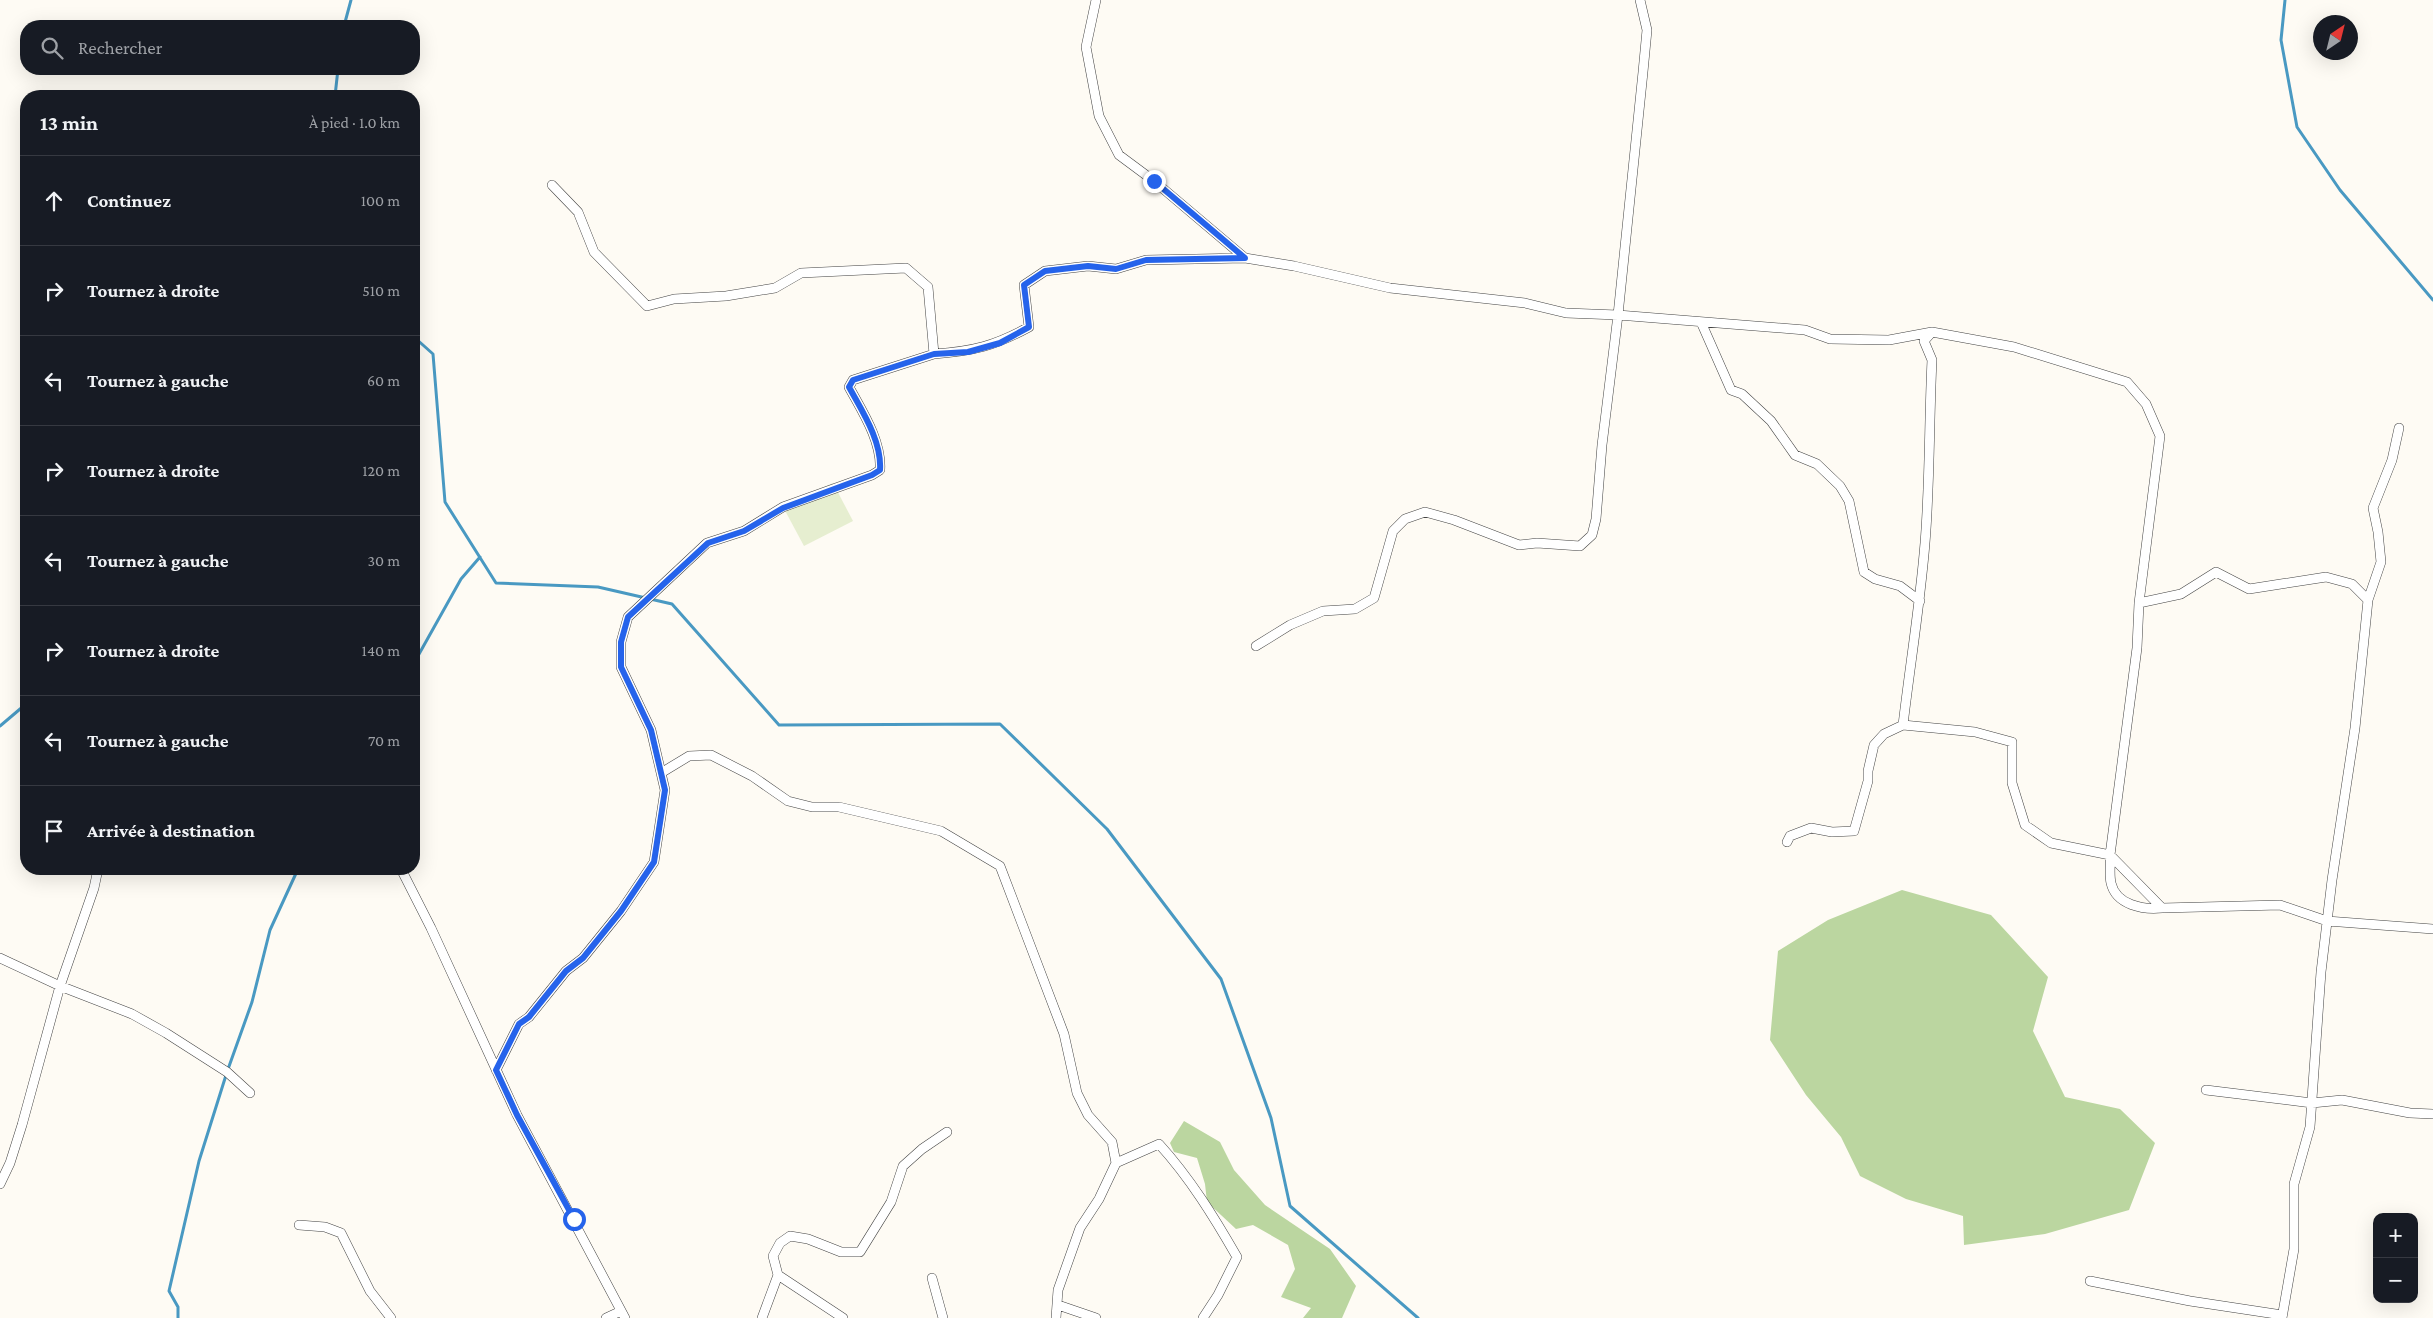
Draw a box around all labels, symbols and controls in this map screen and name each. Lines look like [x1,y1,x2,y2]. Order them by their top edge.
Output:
north arrow [2313,15,2358,60]
search box [20,20,420,75]
icon: search [38,34,66,62]
text: Rechercher [78,37,162,58]
text: 13 min [40,111,98,135]
text: À pied · 1.0 km [309,114,400,131]
route end [1143,170,1166,193]
icon: ahead [40,187,68,215]
text: Continuez [87,190,171,211]
text: 100 m [361,192,400,209]
icon: right [40,277,68,305]
text: Tournez à droite [87,280,219,301]
text: 510 m [362,282,400,299]
icon: left [40,367,68,395]
text: Tournez à gauche [87,370,229,391]
text: 60 m [367,372,400,389]
icon: right [40,457,68,485]
text: Tournez à droite [87,460,219,481]
text: 120 m [362,462,400,479]
icon: left [40,547,68,575]
text: Tournez à gauche [87,550,229,571]
text: 30 m [368,552,400,569]
icon: right [40,637,68,665]
text: Tournez à droite [87,640,219,661]
text: 140 m [362,642,400,659]
icon: left [40,727,68,755]
text: Tournez à gauche [87,730,229,751]
text: 70 m [368,732,400,749]
icon: arrive [40,817,68,845]
text: Arrivée à destination [87,820,255,841]
route start [563,1208,586,1231]
map controls [2373,1213,2418,1303]
button: + [2373,1213,2418,1258]
button: − [2373,1258,2418,1303]

